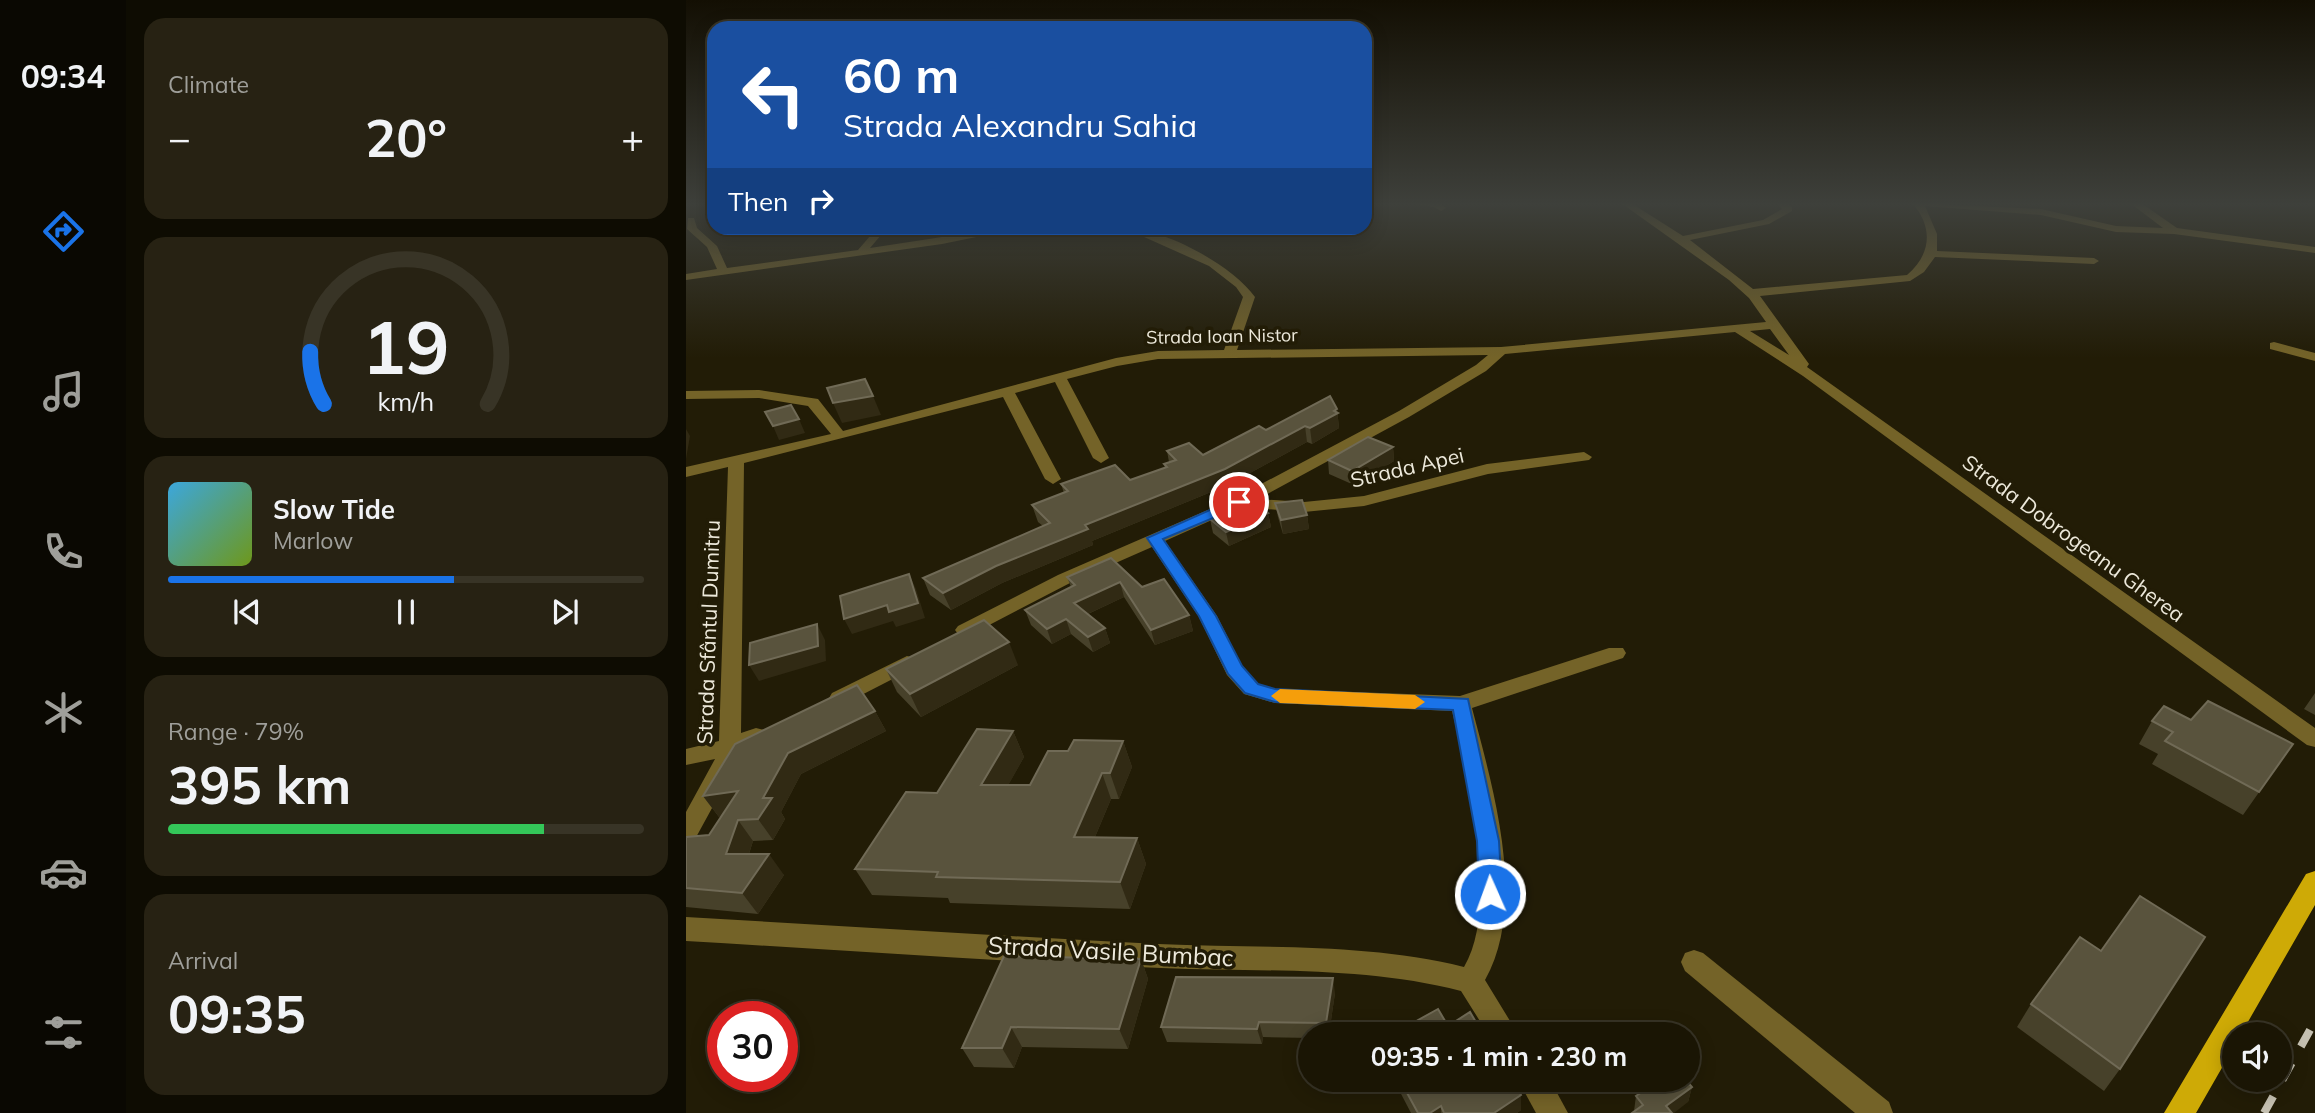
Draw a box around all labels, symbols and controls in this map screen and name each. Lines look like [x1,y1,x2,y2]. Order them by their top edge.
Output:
text: 60 m [843,44,959,105]
icon: left [728,49,819,140]
text: 09:34 [21,56,105,96]
text: Climate [168,70,249,99]
text: 20° [365,105,447,170]
text: Strada Alexandru Sahia [843,105,1197,145]
text: − [168,114,191,162]
text: + [621,114,644,162]
icon: right [802,182,840,220]
text: Then [728,185,788,218]
icon: directions [39,207,88,256]
text: 19 [362,301,450,392]
street label: Strada Ioan Nistor [1146,323,1298,349]
icon: music [39,367,88,416]
text: km/h [378,385,434,416]
street label: Strada Apei [1348,441,1466,493]
street label: Strada Dobrogeanu Gherea [1958,449,2190,627]
pin [1209,472,1269,532]
icon: arrive [1220,483,1258,521]
text: Slow Tide [273,493,395,526]
street label: Strada Sfântul Dumitru [691,519,725,745]
text: Marlow [273,526,353,555]
icon: phone [39,527,88,576]
icon: previous [228,593,266,631]
icon: pause [387,593,425,631]
icon: next [546,593,584,631]
icon: climate [39,688,88,737]
text: Range · 79% [168,717,304,746]
text: 395 km [168,752,351,817]
icon: car [39,848,88,897]
position arrow [1453,857,1527,931]
street label: Strada Vasile Bumbac [988,930,1235,972]
text: Arrival [168,946,238,975]
text: 09:35 [168,981,306,1046]
speed limit sign: 30 [707,1001,798,1092]
icon: filters [39,1008,88,1057]
map controls [2222,1022,2292,1092]
button: sound [2222,1022,2292,1092]
text: 09:35 · 1 min · 230 m [1371,1040,1627,1073]

